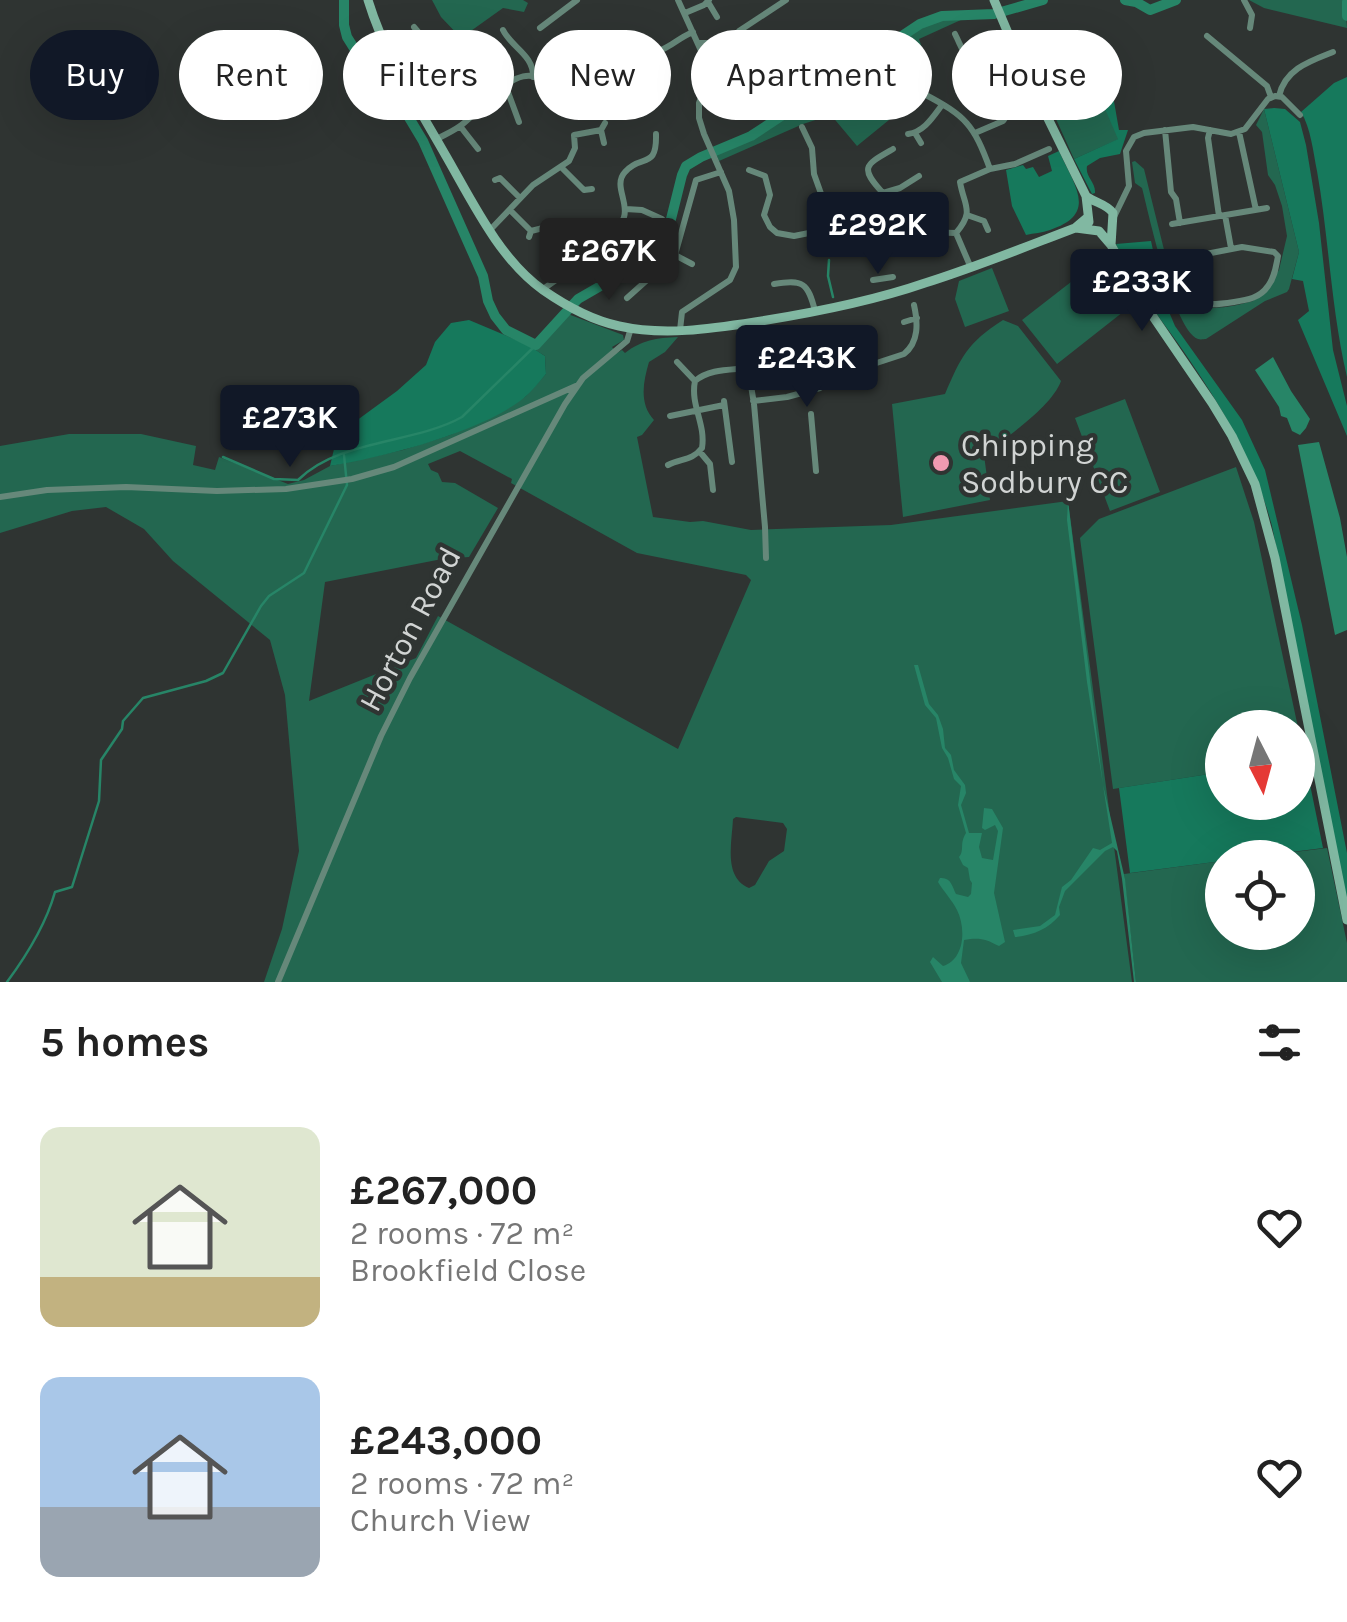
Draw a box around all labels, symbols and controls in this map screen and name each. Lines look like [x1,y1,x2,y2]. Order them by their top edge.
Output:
chip: Buy [30,30,159,120]
chip: Rent [179,30,323,120]
chip: Filters [343,30,514,120]
chip: New [534,30,671,120]
chip: Apartment [691,30,932,120]
chip: House [952,30,1122,120]
pin: £292K [808,192,948,277]
text: £292K [829,206,927,243]
pin: £267K [539,218,679,303]
text: £267K [562,232,656,269]
pin: £233K [1072,249,1212,334]
text: £233K [1092,263,1192,300]
pin: £243K [737,325,877,410]
text: £243K [758,339,856,376]
pin: £273K [220,385,360,470]
text: £273K [242,399,338,436]
place label: Chipping Sodbury CC [961,427,1128,501]
marker: Chipping Sodbury CC [930,452,952,474]
street label: Horton Road [351,541,469,717]
north arrow [1205,710,1315,820]
map controls [1205,710,1315,950]
button: locate [1205,840,1315,950]
icon: filters [1252,1015,1307,1070]
text: 5 homes [40,1017,209,1067]
text: £267,000 [350,1165,537,1215]
icon: home [120,1167,240,1287]
icon: heart [1252,1200,1307,1255]
text: 2 rooms · 72 m² [350,1215,574,1252]
text: Brookfield Close [350,1252,586,1289]
text: £243,000 [350,1415,542,1465]
icon: home [120,1417,240,1537]
icon: heart [1252,1450,1307,1505]
text: 2 rooms · 72 m² [350,1465,574,1502]
text: Church View [350,1502,530,1539]

